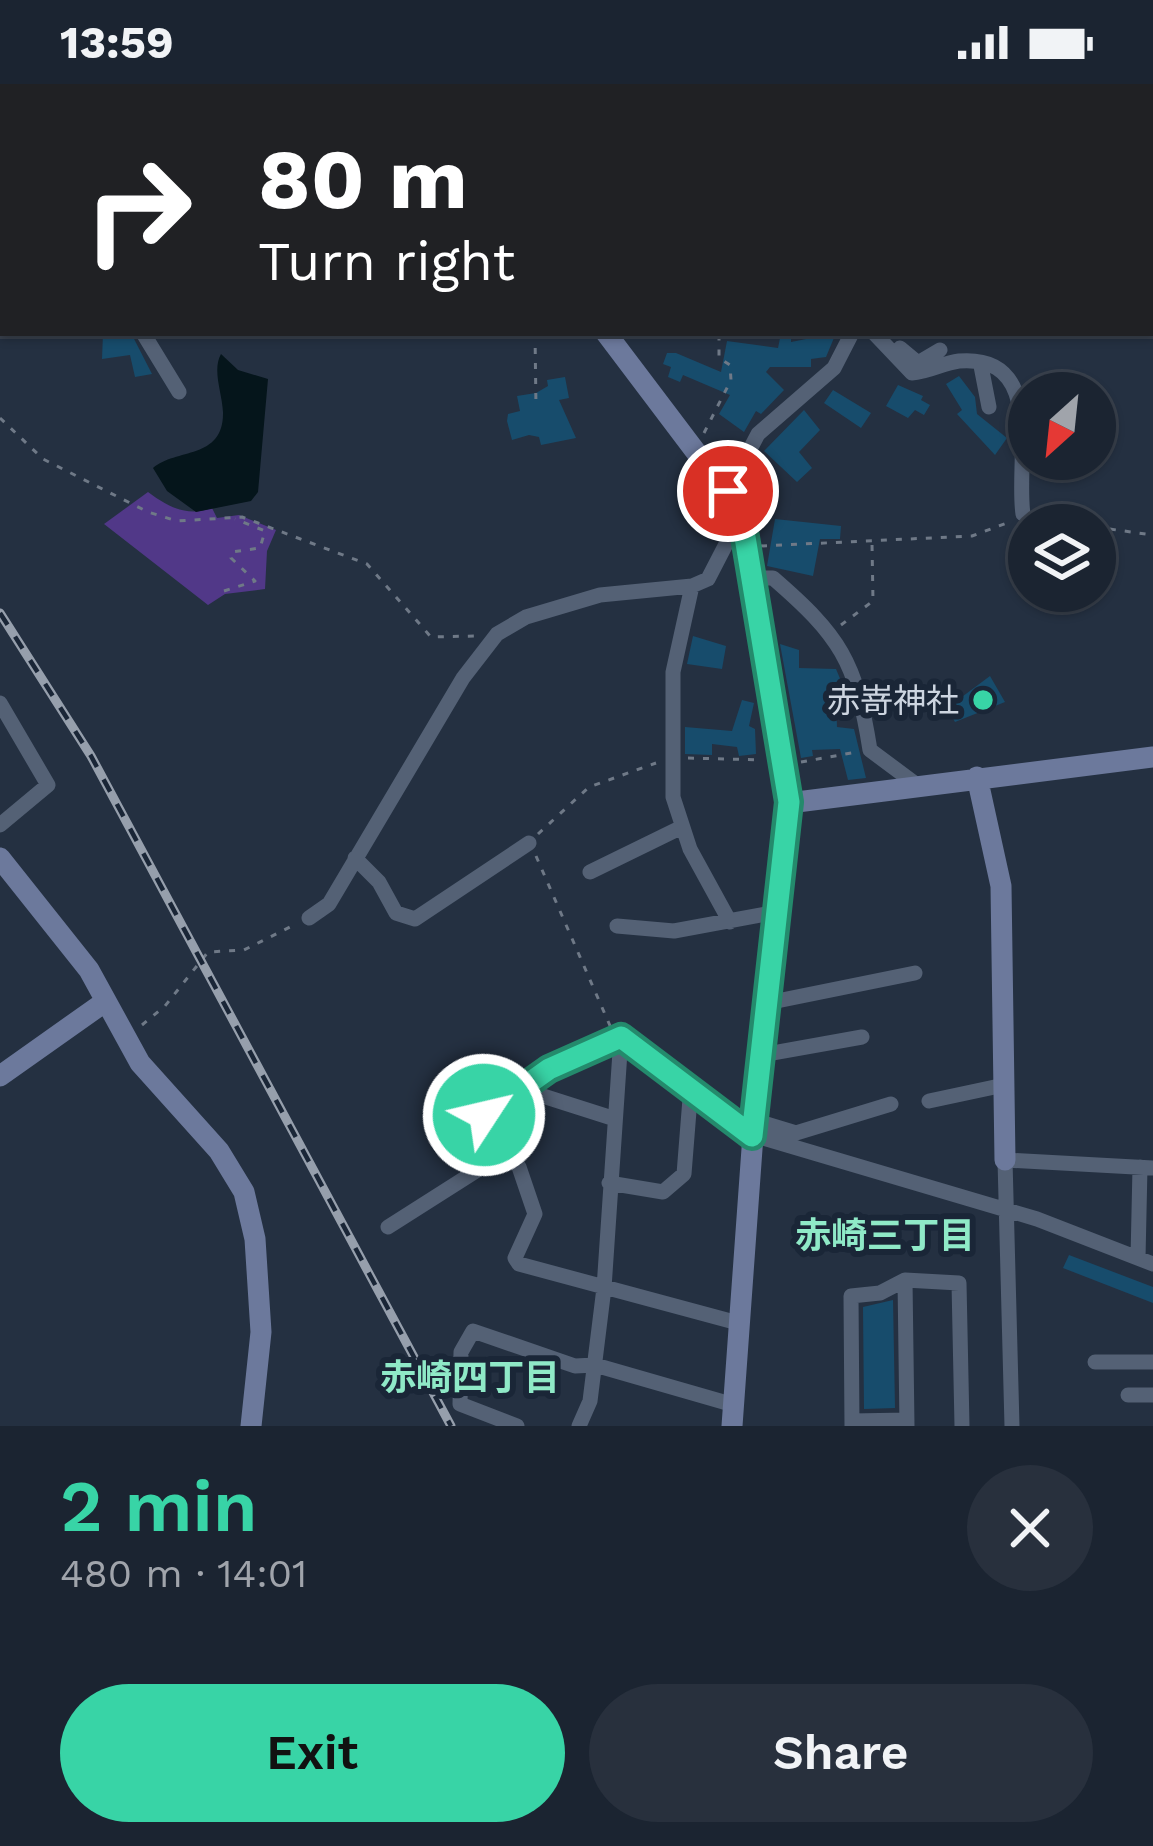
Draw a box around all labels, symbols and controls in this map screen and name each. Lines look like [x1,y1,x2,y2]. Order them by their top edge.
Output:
text: 13:59 [60,16,174,69]
text: 80 m [258,130,468,228]
icon: right [60,132,216,288]
text: Turn right [258,230,515,293]
north arrow [1008,372,1116,480]
map controls [1008,372,1116,612]
pin [677,440,779,542]
icon: arrive [695,458,761,524]
button: layers [1008,504,1116,612]
place label: 赤嵜神社 [827,681,959,720]
marker: 赤嵜神社 [970,687,996,713]
position arrow [421,1052,547,1178]
district label: 赤崎三丁目 [795,1215,975,1257]
district label: 赤崎四丁目 [380,1357,560,1399]
text: 2 min [60,1464,258,1548]
button: close [967,1465,1093,1591]
text: 480 m · 14:01 [60,1551,307,1596]
button: Exit [60,1684,565,1822]
button: Share [589,1684,1093,1822]

